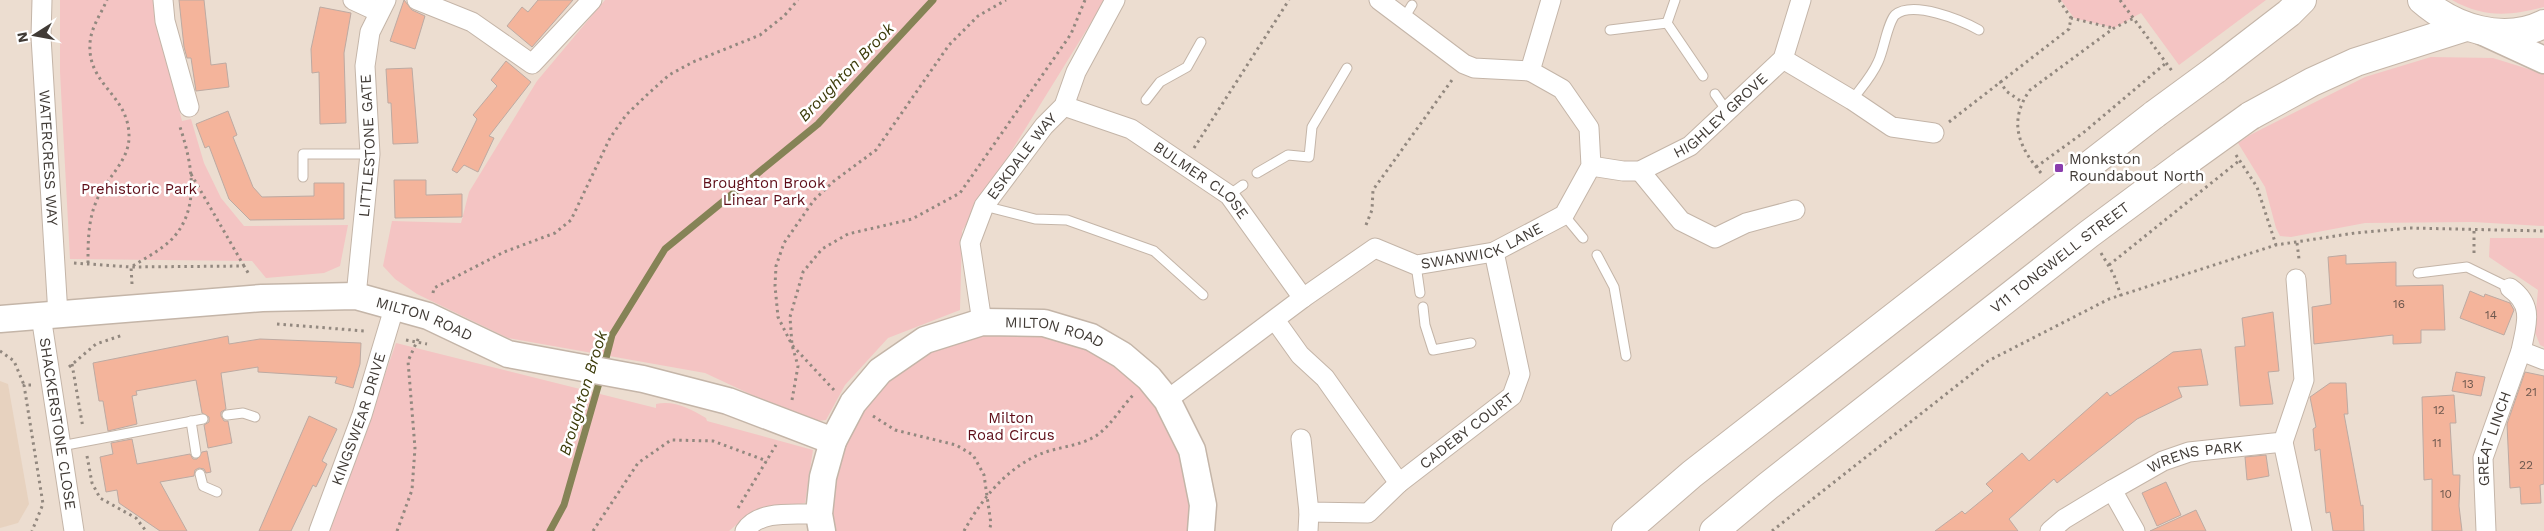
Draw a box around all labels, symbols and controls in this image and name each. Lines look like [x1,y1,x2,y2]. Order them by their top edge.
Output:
north arrow [10,10,60,60]
water label: Broughton Brook [794,18,899,125]
text: N [13,31,31,44]
street label: HIGHLEY GROVE [1670,69,1771,162]
street label: LITTLESTONE GATE [355,74,379,218]
street label: WATERCRESS WAY [35,89,62,227]
street label: ESKDALE WAY [983,109,1061,203]
street label: BULMER CLOSE [1150,138,1252,222]
place label: Monkston Roundabout North [2069,150,2204,185]
marker: Monkston Roundabout North [2053,162,2065,174]
park label: Broughton Brook Linear Park [703,174,826,209]
park label: Prehistoric Park [81,180,198,198]
street label: V11 TONGWELL STREET [1987,198,2133,317]
street label: SWANWICK LANE [1420,219,1546,273]
street label: MILTON ROAD [374,293,476,345]
house number: 16 [2393,297,2405,311]
house number: 14 [2485,308,2497,322]
street label: MILTON ROAD [1005,313,1107,352]
water label: Broughton Brook [555,327,611,458]
street label: SHACKERSTONE CLOSE [35,336,80,511]
street label: KINGSWEAR DRIVE [328,350,389,488]
house number: 13 [2462,377,2474,391]
house number: 21 [2525,385,2537,399]
street label: CADEBY COURT [1416,389,1517,473]
street label: GREAT LINCH [2474,389,2515,487]
house number: 12 [2433,403,2445,417]
park label: Milton Road Circus [967,409,1055,444]
house number: 11 [2432,436,2442,450]
street label: WRENS PARK [2144,437,2244,477]
house number: 22 [2519,458,2533,472]
house number: 10 [2440,487,2452,501]

